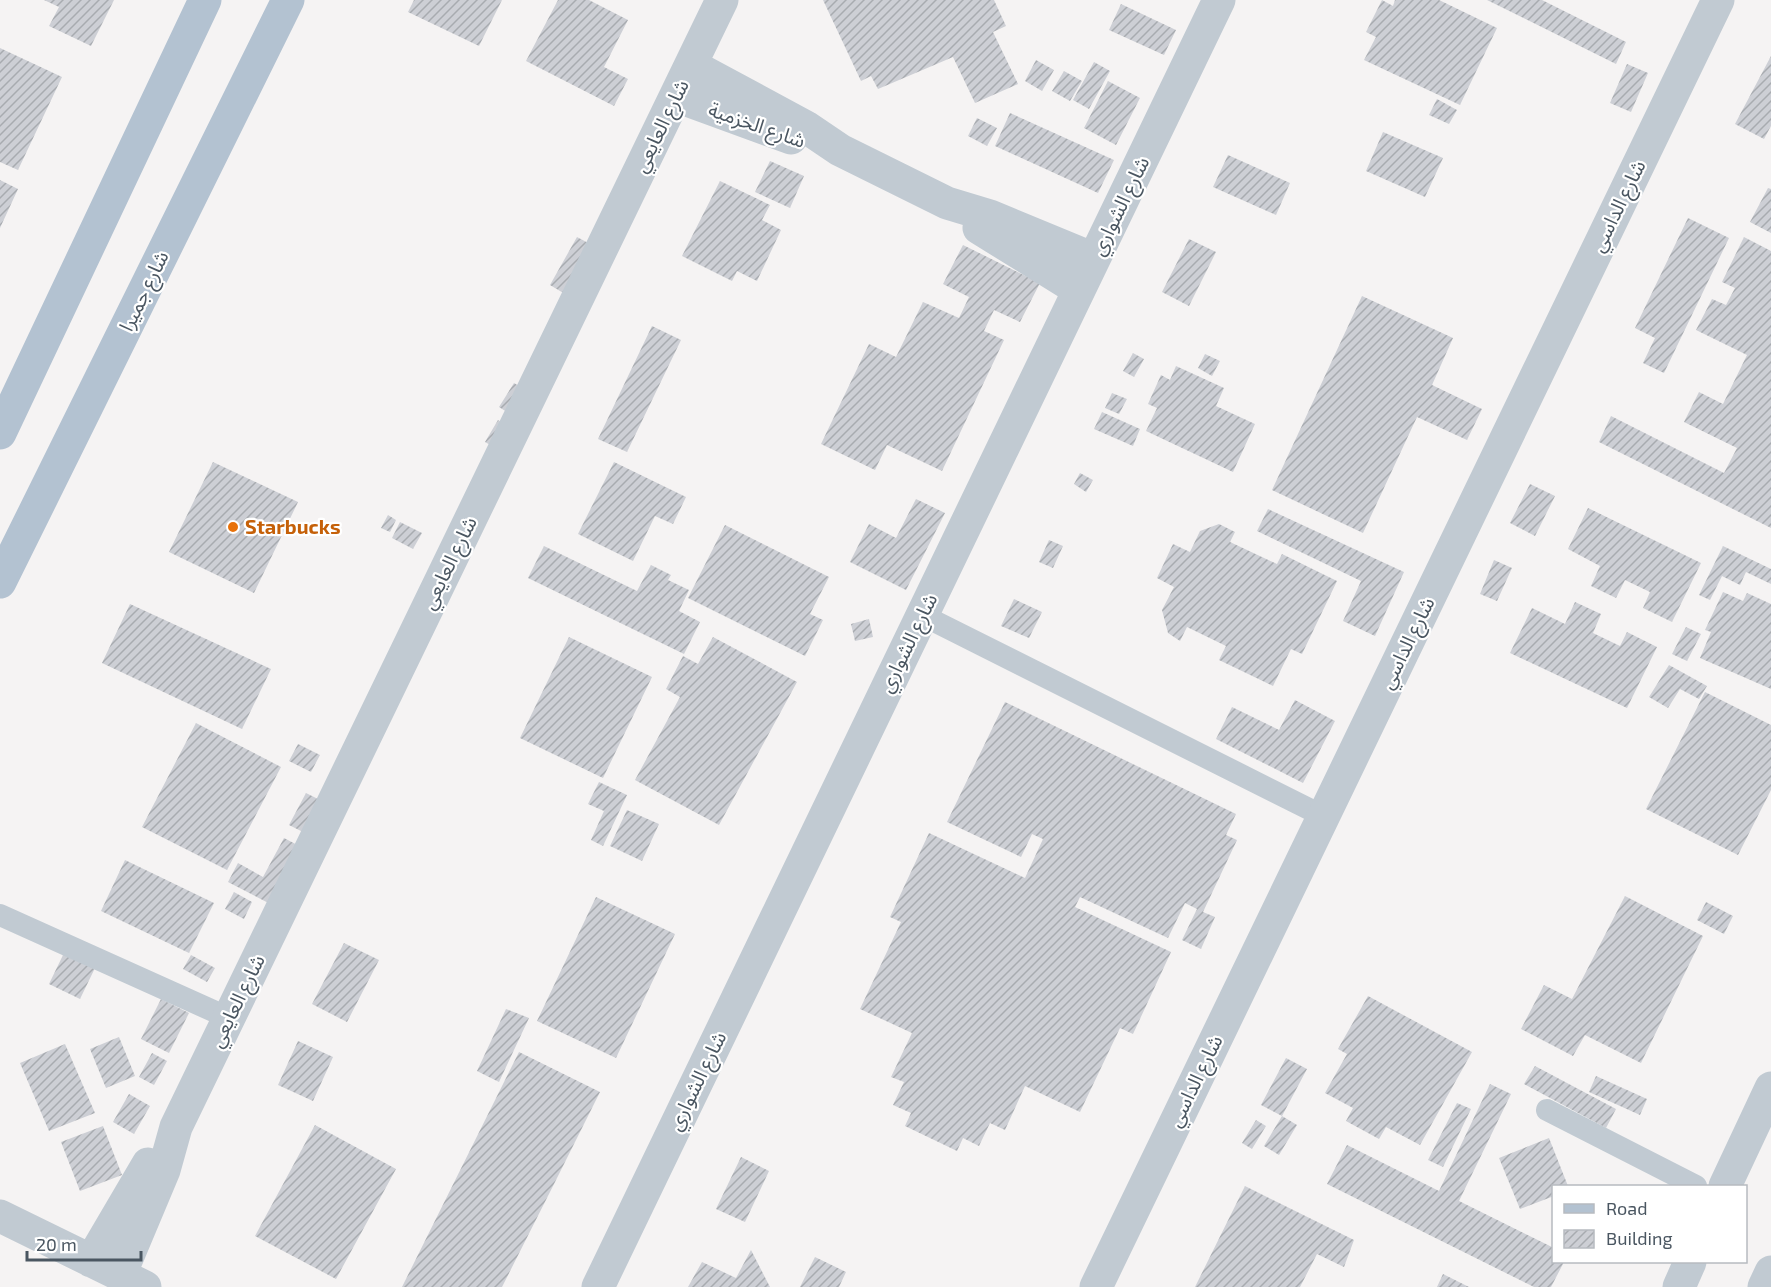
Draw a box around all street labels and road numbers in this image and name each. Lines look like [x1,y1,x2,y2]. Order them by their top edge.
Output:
street label: شارع العايعي [627,75,697,178]
street label: شارع الخزمية [704,96,809,156]
street label: شارع الشواري [1085,152,1158,261]
street label: شارع الداسي [1585,156,1654,257]
street label: شارع جميرا [113,246,176,336]
street label: شارع العايعي [415,512,485,615]
street label: شارع الشواري [873,589,946,698]
street label: شارع الداسي [1374,593,1443,694]
street label: شارع العايعي [203,950,273,1053]
street label: شارع الشواري [662,1027,735,1136]
street label: شارع الداسي [1162,1031,1231,1132]

